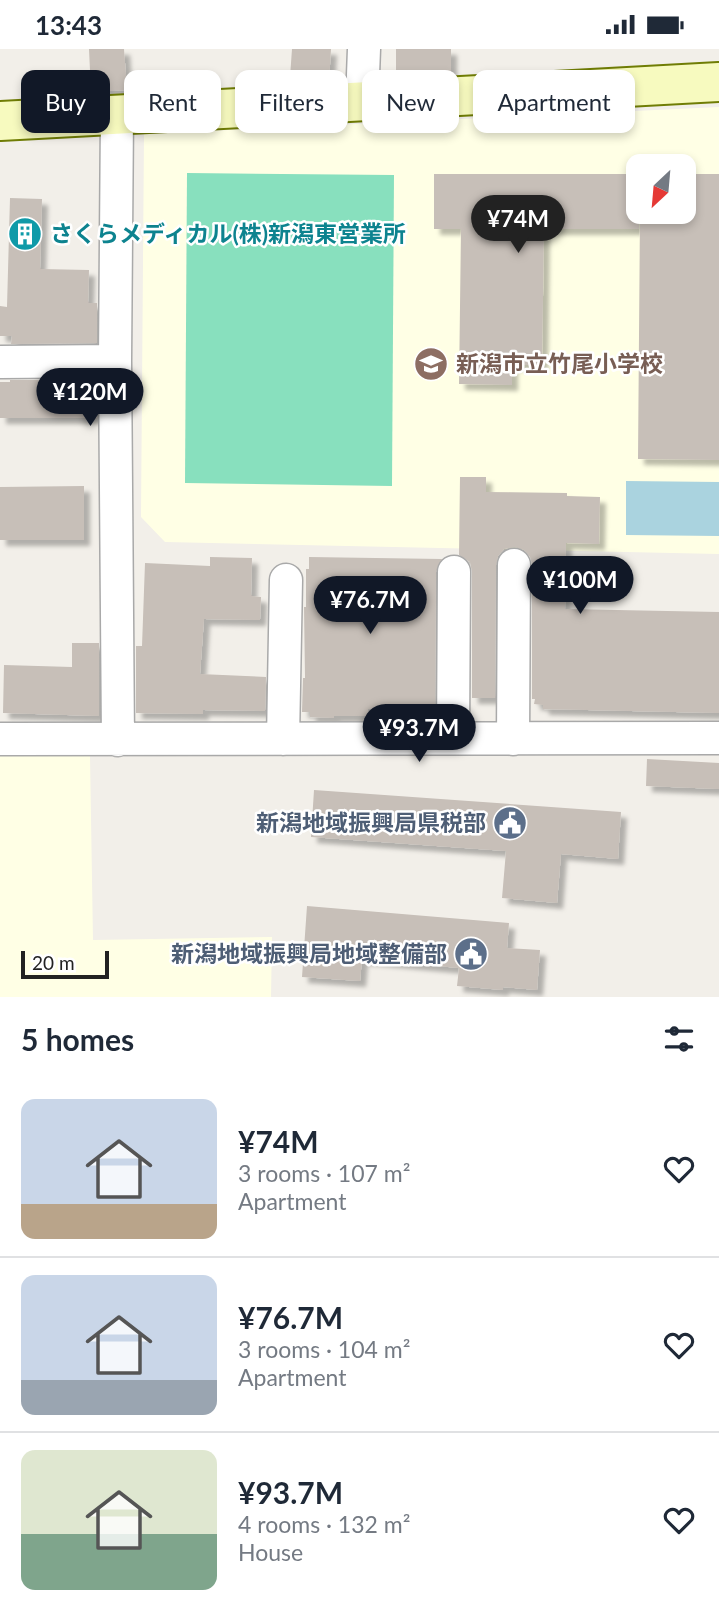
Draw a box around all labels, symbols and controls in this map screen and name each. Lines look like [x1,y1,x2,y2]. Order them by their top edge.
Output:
text: 13:43 [35,9,102,41]
chip: Buy [21,70,110,133]
chip: Rent [124,70,221,133]
chip: Filters [235,70,348,133]
chip: New [362,70,459,133]
chip: Apartment [473,70,635,133]
north arrow [626,154,696,224]
map controls [626,154,696,224]
pin: ¥74M [477,195,559,255]
text: ¥74M [487,204,549,232]
building icon: さくらメディカル(株)新潟東営業所 [6,215,44,253]
place label: さくらメディカル(株)新潟東営業所 [50,219,406,247]
school or university icon: 新潟市立竹尾小学校 [412,345,450,383]
place label: 新潟市立竹尾小学校 [456,349,663,377]
pin: ¥120M [41,369,139,428]
text: ¥120M [52,377,128,405]
pin: ¥100M [531,557,629,616]
text: ¥100M [542,565,618,593]
pin: ¥76.7M [313,577,427,636]
text: ¥76.7M [330,585,410,613]
pin: ¥93.7M [362,705,476,764]
text: ¥93.7M [379,713,459,741]
public building icon: 新潟地域振興局県税部 [491,804,529,842]
place label: 新潟地域振興局県税部 [256,808,486,836]
public building icon: 新潟地域振興局地域整備部 [452,935,490,973]
place label: 新潟地域振興局地域整備部 [171,939,447,967]
scale bar [21,948,108,980]
text: 20 m [32,951,75,974]
icon: filters [660,1020,698,1058]
text: 5 homes [21,1021,134,1057]
text: ¥74M [238,1123,319,1159]
icon: home [77,1127,161,1211]
icon: heart [660,1150,698,1188]
text: 3 rooms · 107 m² [238,1159,410,1187]
text: Apartment [238,1187,346,1215]
text: ¥76.7M [238,1299,343,1335]
icon: home [77,1303,161,1387]
icon: heart [660,1326,698,1364]
text: 3 rooms · 104 m² [238,1335,410,1363]
text: Apartment [238,1363,346,1391]
text: ¥93.7M [238,1474,343,1510]
icon: home [77,1478,161,1562]
icon: heart [660,1501,698,1539]
text: 4 rooms · 132 m² [238,1510,410,1538]
text: House [238,1538,303,1566]

